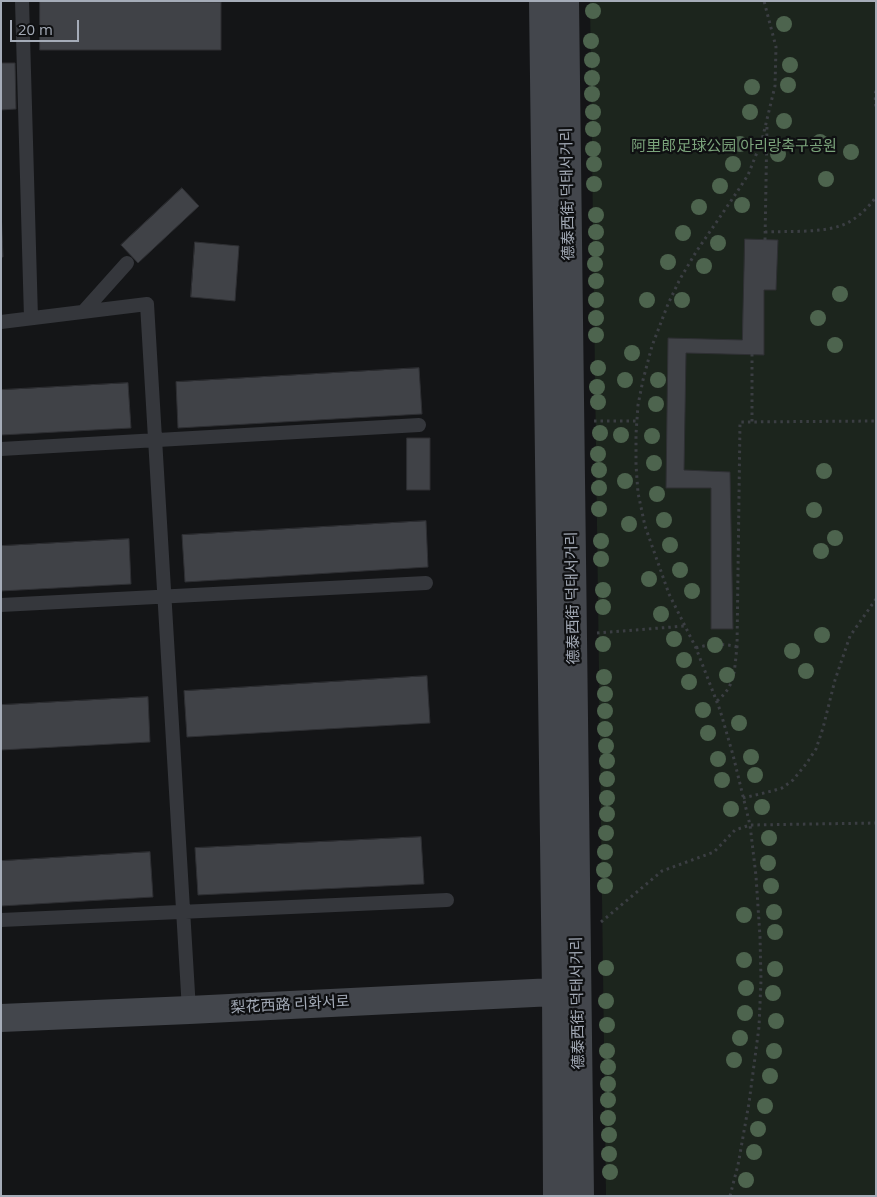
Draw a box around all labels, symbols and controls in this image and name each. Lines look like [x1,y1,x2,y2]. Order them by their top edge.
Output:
scale bar [12,10,81,42]
text: 20 m [18,19,53,39]
street label: 德泰西街 덕태서거리 [558,127,578,261]
park label: 阿里郎足球公园 아리랑축구공원 [631,138,837,156]
street label: 德泰西街 덕태서거리 [563,531,583,665]
street label: 德泰西街 덕태서거리 [568,936,588,1070]
street label: 梨花西路 리화서로 [230,993,350,1017]

